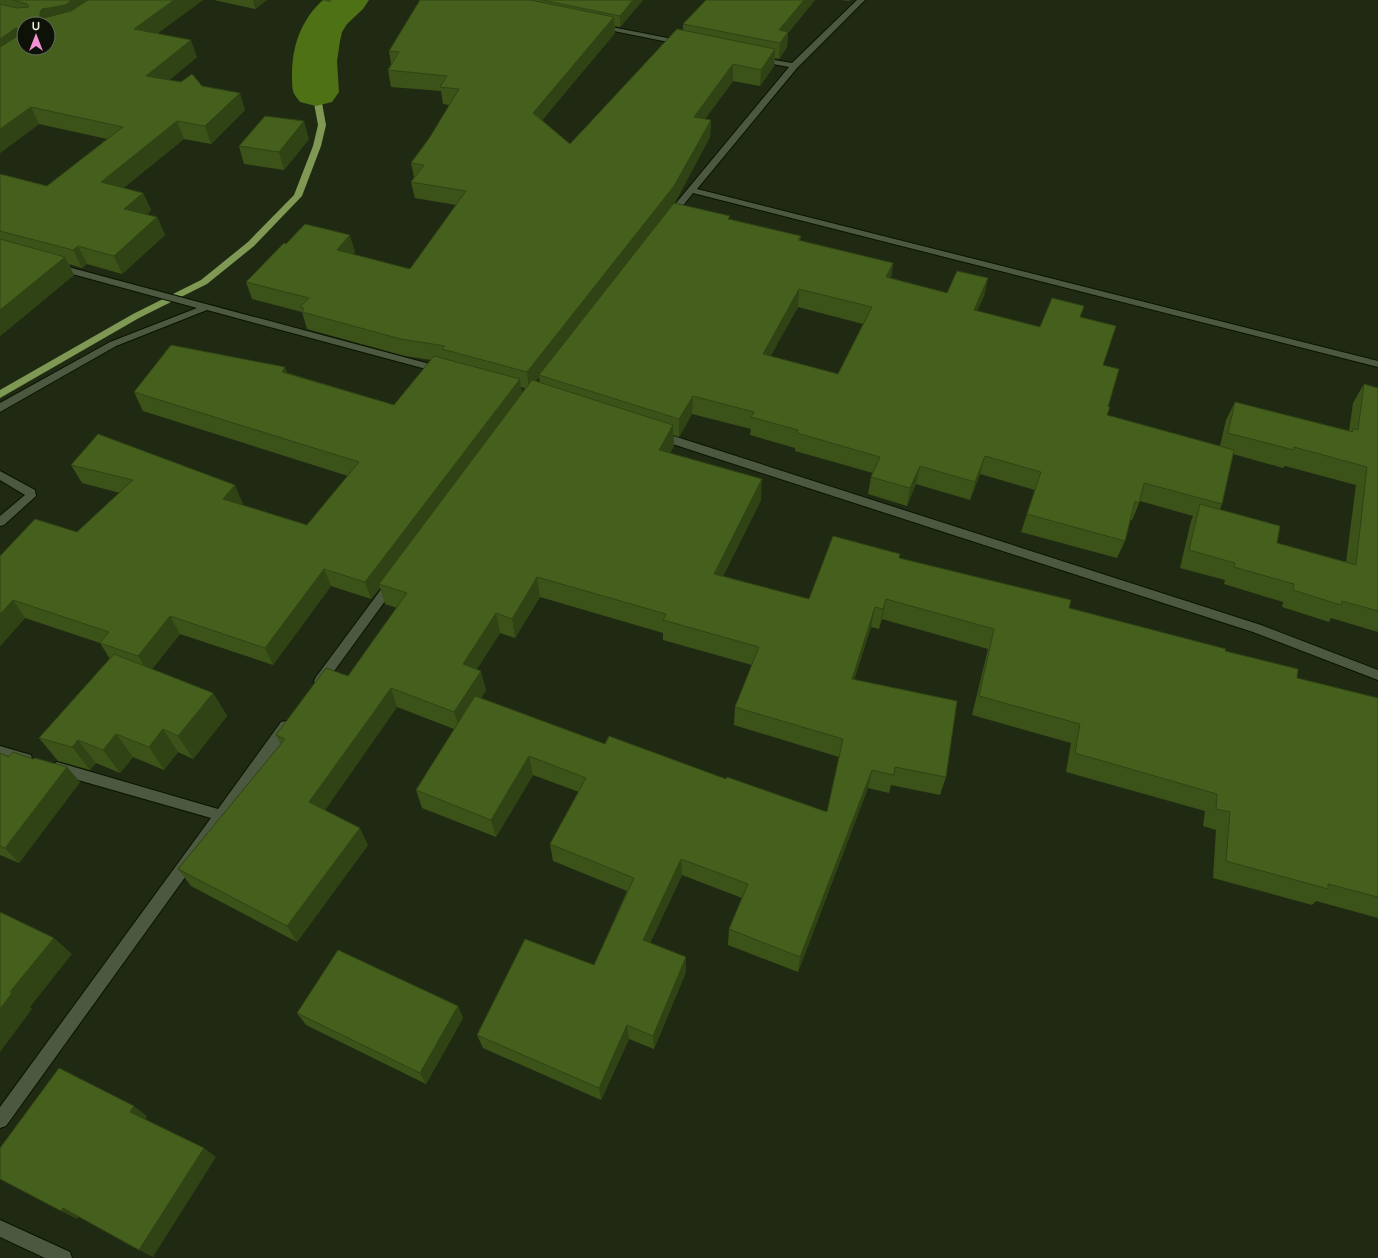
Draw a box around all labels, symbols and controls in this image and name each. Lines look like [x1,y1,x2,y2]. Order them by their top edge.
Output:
north arrow [16,16,56,56]
text: U [32,20,40,33]

